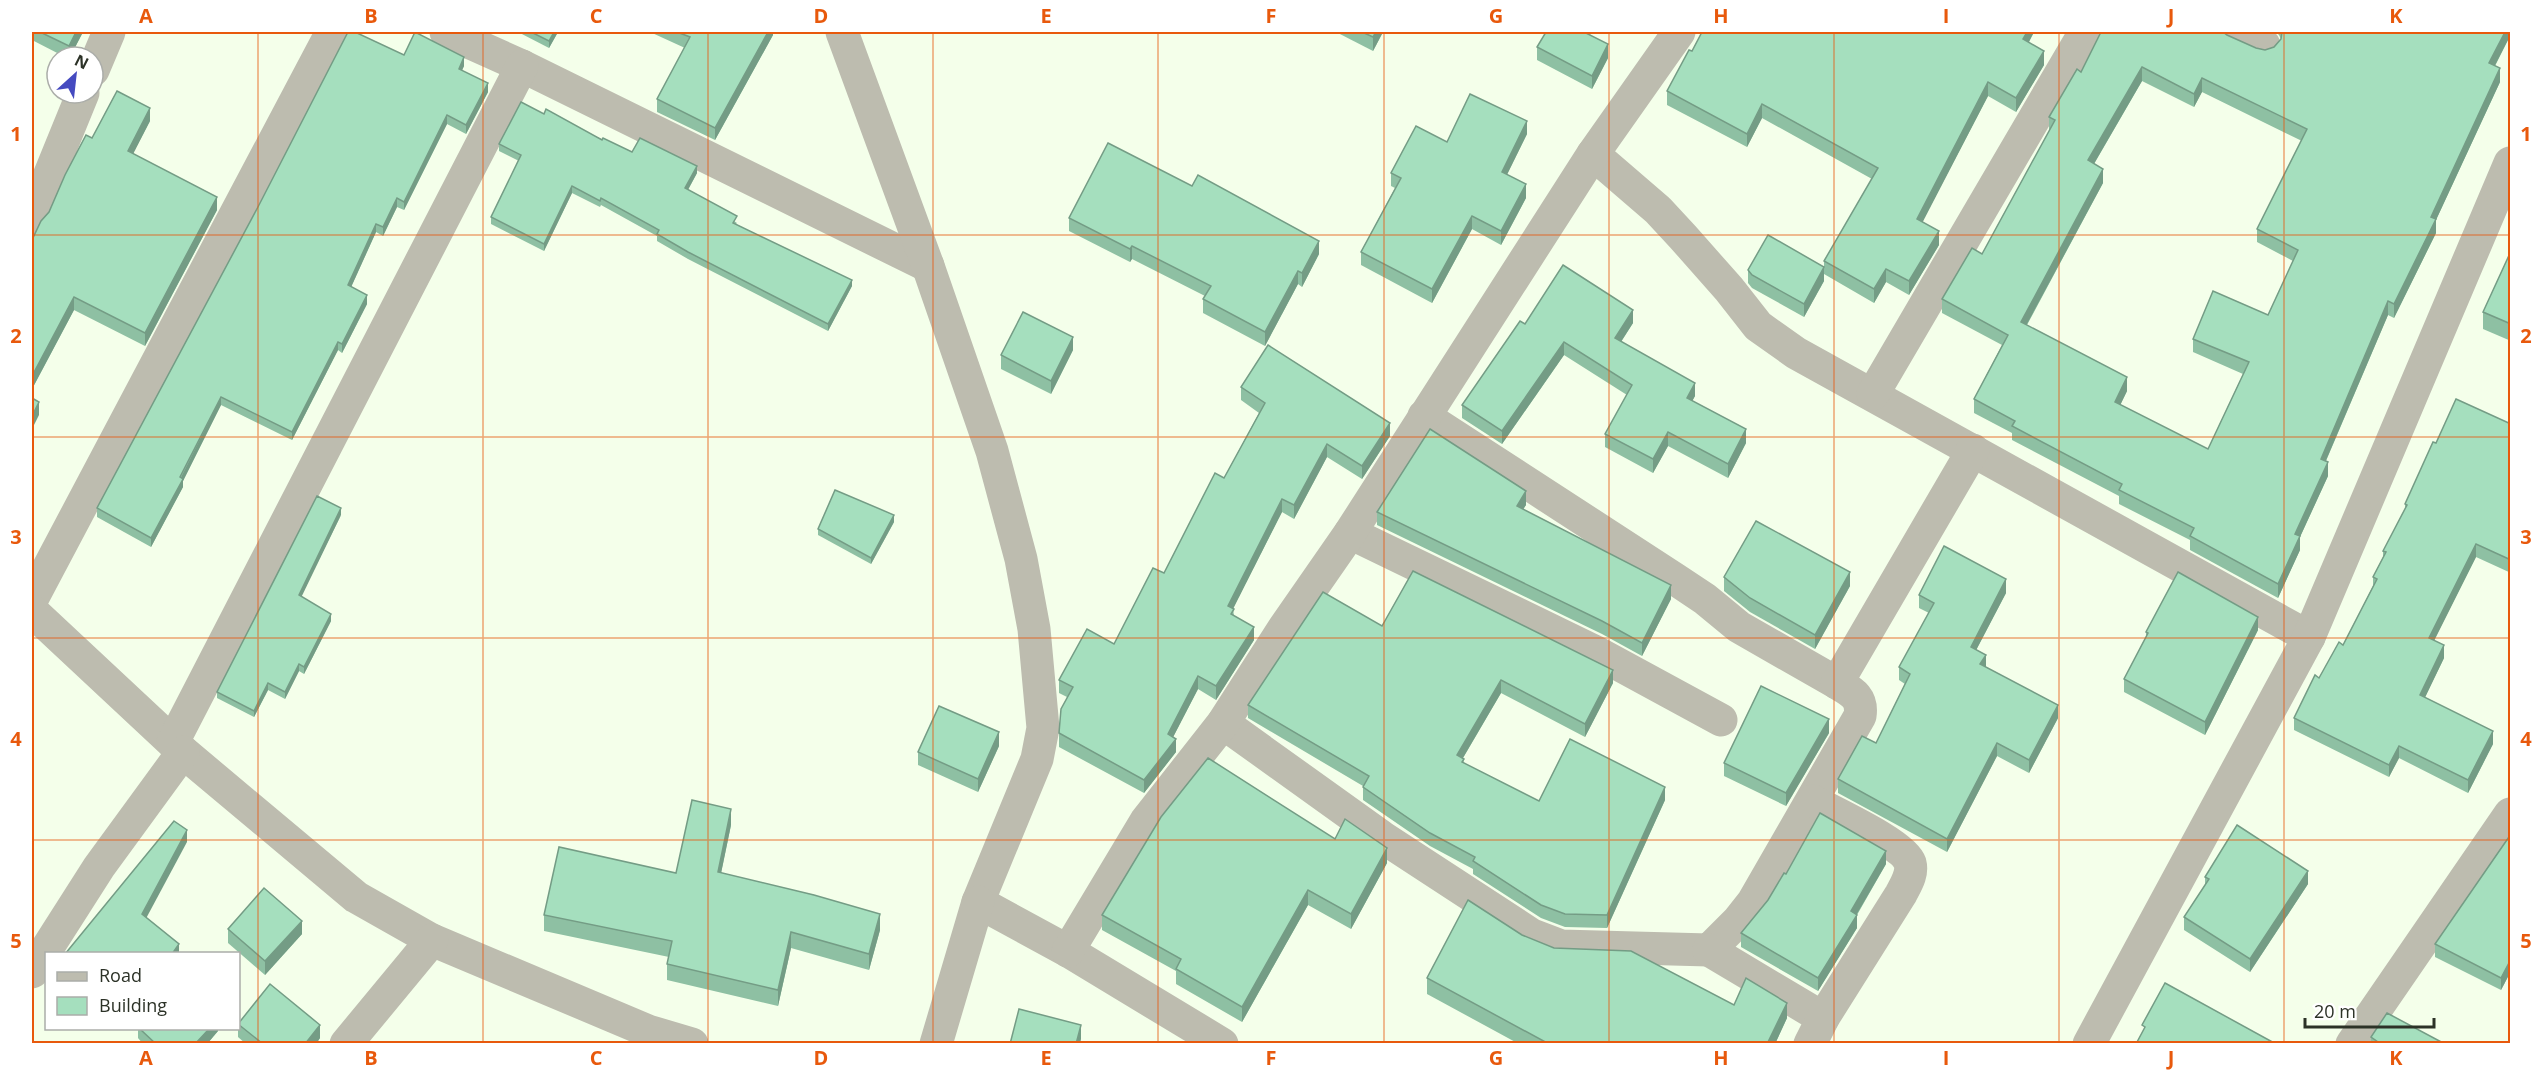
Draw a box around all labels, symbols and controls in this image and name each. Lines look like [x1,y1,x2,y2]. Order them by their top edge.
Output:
text: A [139,2,153,29]
text: B [364,2,378,29]
text: C [590,2,603,29]
text: D [814,2,828,29]
text: E [1040,2,1052,29]
text: F [1266,2,1276,29]
text: G [1489,2,1503,29]
text: H [1713,2,1729,29]
text: I [1943,2,1949,29]
text: J [2166,2,2174,29]
text: K [2389,2,2403,29]
north arrow [45,45,105,105]
text: N [71,49,93,74]
text: 1 [10,120,22,147]
text: 1 [2520,120,2532,147]
text: 2 [10,322,22,349]
text: 2 [2520,322,2532,349]
text: 3 [10,523,22,550]
text: 3 [2520,523,2532,550]
text: 4 [10,725,22,752]
text: 4 [2520,725,2532,752]
text: 5 [10,927,22,954]
text: 5 [2520,927,2532,954]
legend [45,952,240,1030]
text: Road [99,963,142,987]
scale bar [2305,991,2434,1029]
text: Building [99,993,167,1017]
text: 20 m [2314,999,2356,1023]
text: A [139,1044,153,1071]
text: B [364,1044,378,1071]
text: C [590,1044,603,1071]
text: D [814,1044,828,1071]
text: E [1040,1044,1052,1071]
text: F [1266,1044,1276,1071]
text: G [1489,1044,1503,1071]
text: H [1713,1044,1729,1071]
text: I [1943,1044,1949,1071]
text: J [2166,1044,2174,1071]
text: K [2389,1044,2403,1071]

